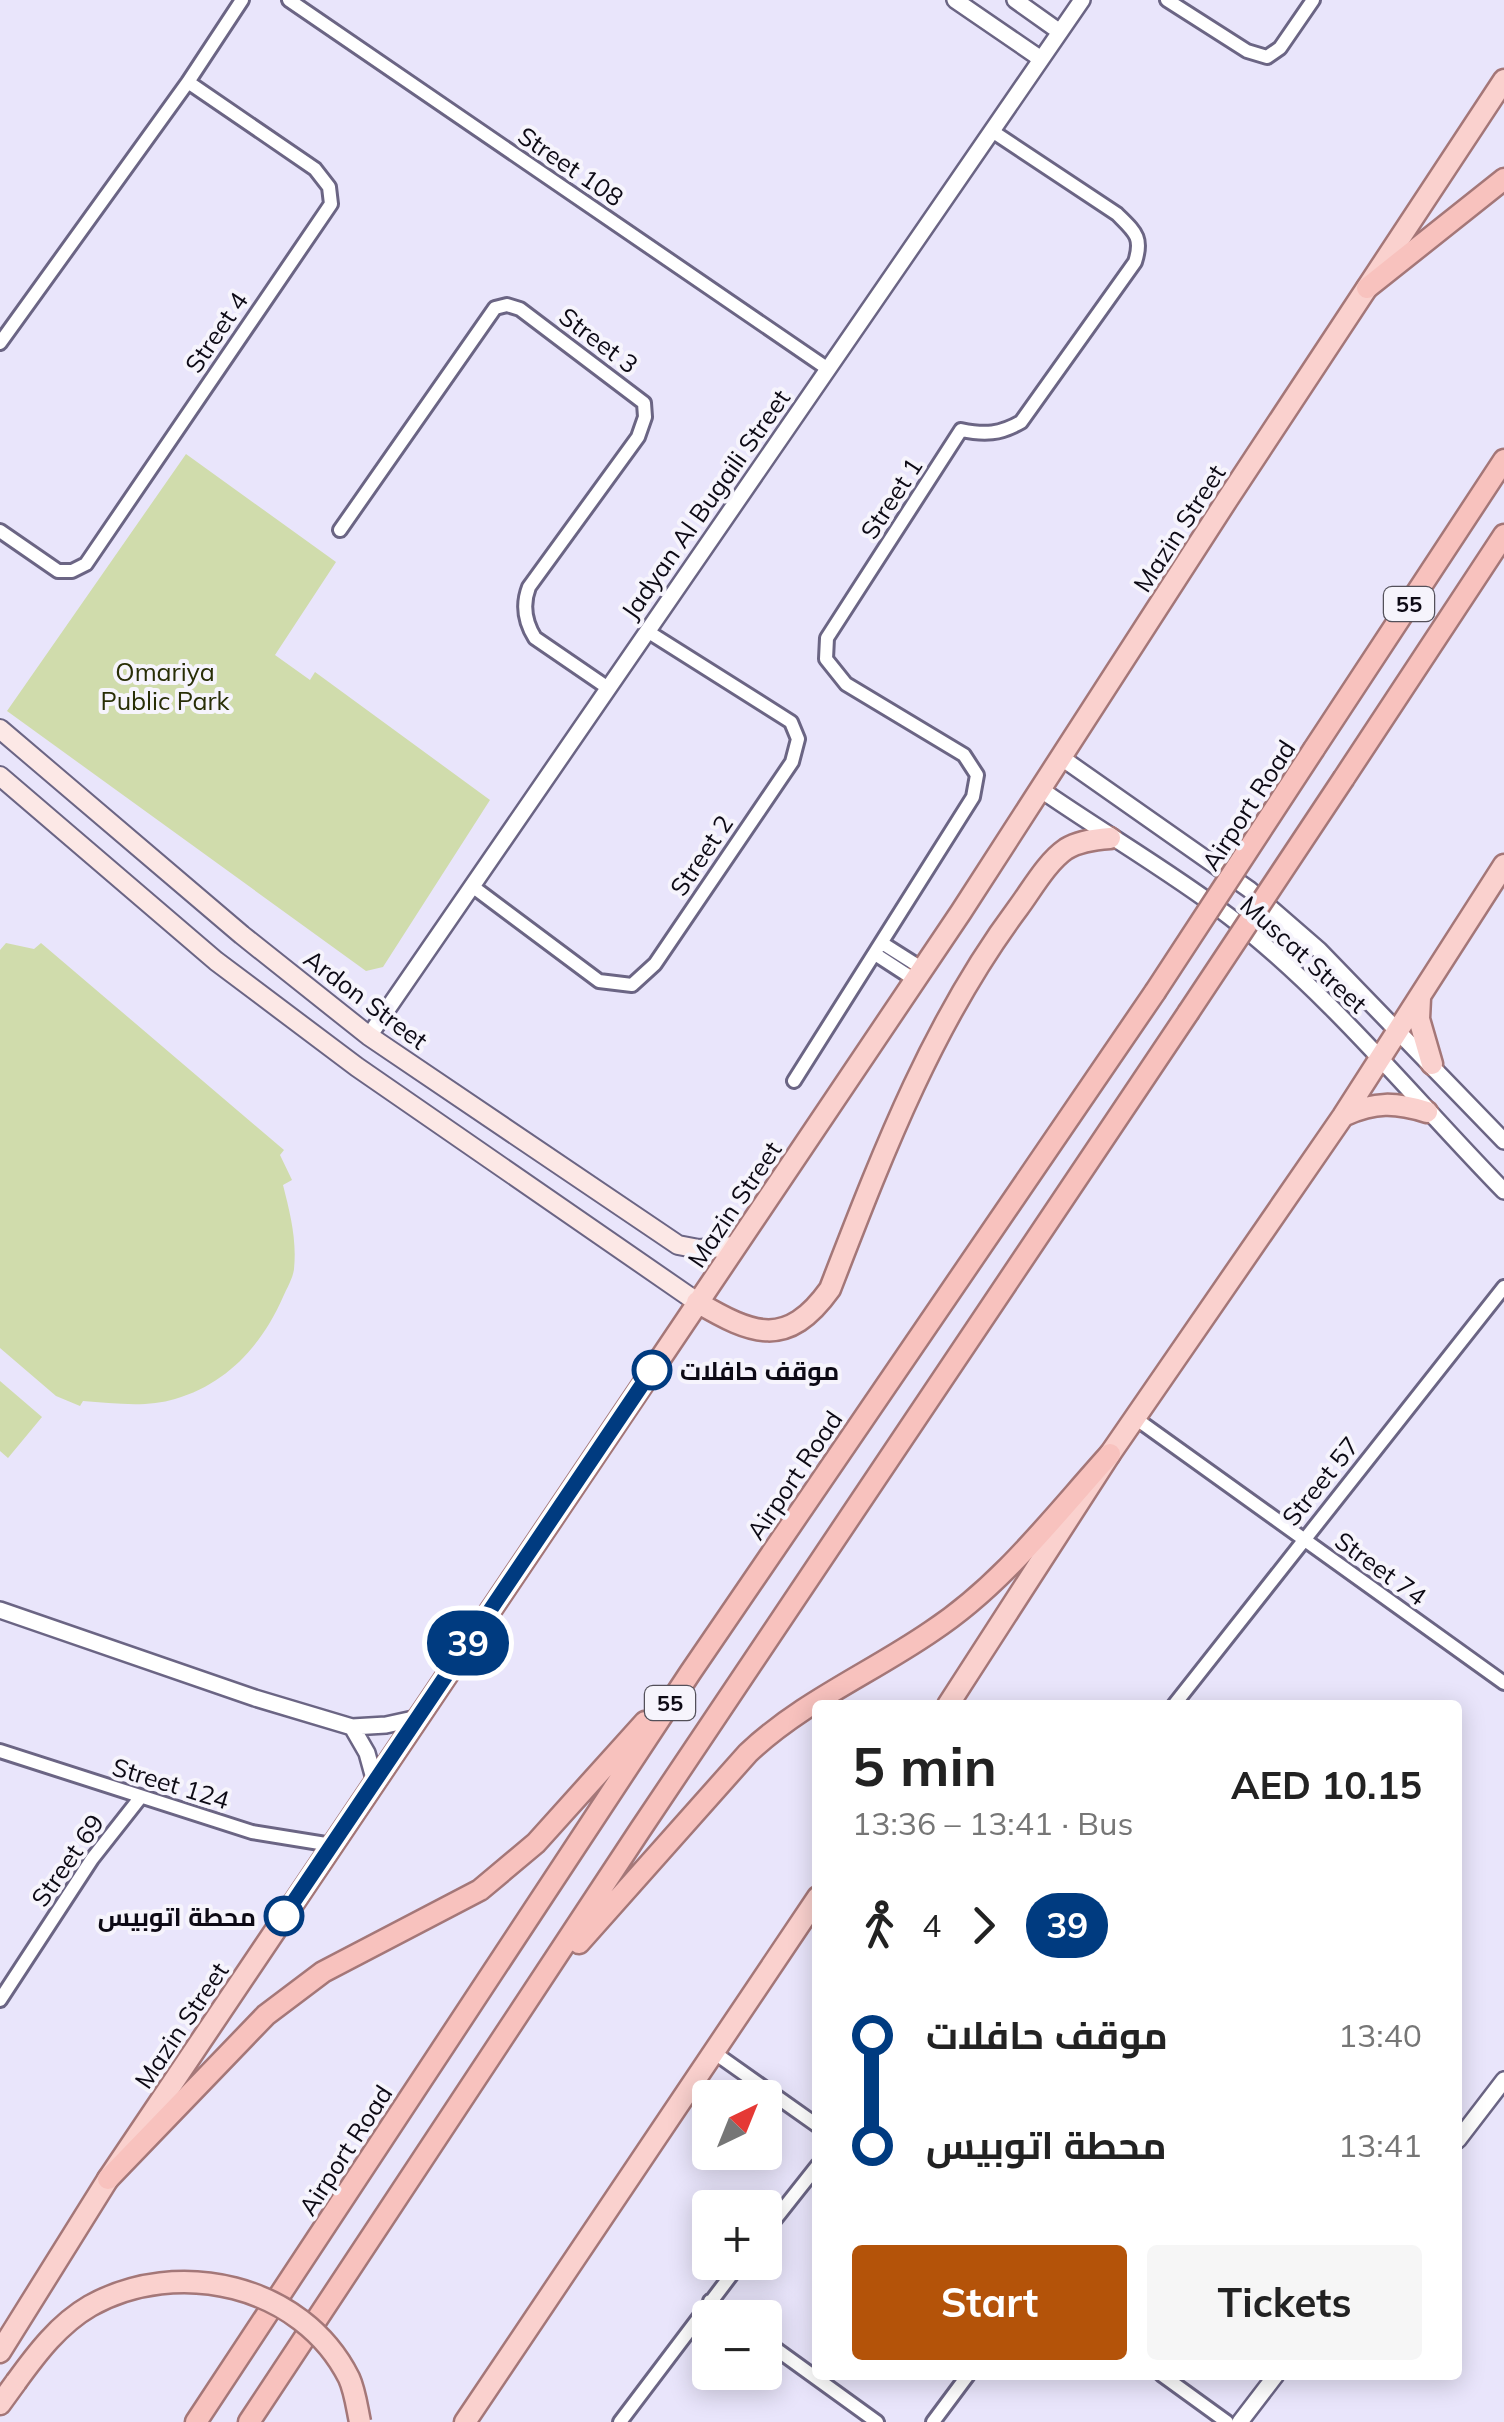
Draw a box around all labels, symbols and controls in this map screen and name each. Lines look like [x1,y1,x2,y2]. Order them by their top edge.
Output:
street label: Street 108 [512,119,630,213]
street label: Street 4 [178,286,254,378]
street label: Street 3 [553,300,645,380]
street label: Jadyan Al Bugaili Street [614,383,796,625]
street label: Street 1 [853,452,929,544]
street label: Mazin Street [1126,458,1232,598]
road number: 55 [1384,587,1434,621]
park label: Omariya Public Park [101,656,231,716]
street label: Airport Road [1194,734,1302,876]
street label: Street 2 [663,809,739,901]
street label: Muscat Street [1234,889,1374,1019]
street label: Ardon Street [298,942,434,1056]
street label: Mazin Street [680,1135,788,1273]
marker: موقف حافلات [633,1351,671,1389]
place label: موقف حافلات [680,1355,839,1386]
street label: Airport Road [739,1405,849,1545]
street label: Street 57 [1275,1430,1365,1532]
street label: Street 74 [1329,1524,1433,1612]
line badge: 39 [423,1610,513,1676]
text: 39 [447,1621,489,1665]
road number: 55 [645,1686,695,1720]
text: 5 min [852,1731,997,1800]
street label: Street 124 [109,1751,233,1815]
text: AED 10.15 [1231,1761,1422,1809]
text: 13:36 – 13:41 · Bus [852,1803,1133,1843]
street label: Street 69 [24,1808,110,1912]
marker: محطة اتوبيس [265,1897,303,1935]
icon: walk [852,1898,907,1953]
icon: forward [956,1898,1011,1953]
place label: محطة اتوبيس [98,1901,256,1932]
text: 39 [1046,1903,1088,1947]
text: 4 [922,1905,941,1945]
street label: Mazin Street [127,1956,235,2094]
text: موقف حافلات [926,2011,1168,2059]
text: 13:40 [1338,2015,1422,2055]
street label: Airport Road [291,2079,399,2221]
north arrow [692,2080,782,2170]
map controls [692,2080,782,2390]
text: محطة اتوبيس [926,2121,1167,2169]
text: 13:41 [1338,2125,1422,2165]
button: + [692,2190,782,2280]
button: Start [852,2245,1127,2360]
button: Tickets [1147,2245,1422,2360]
button: − [692,2300,782,2390]

